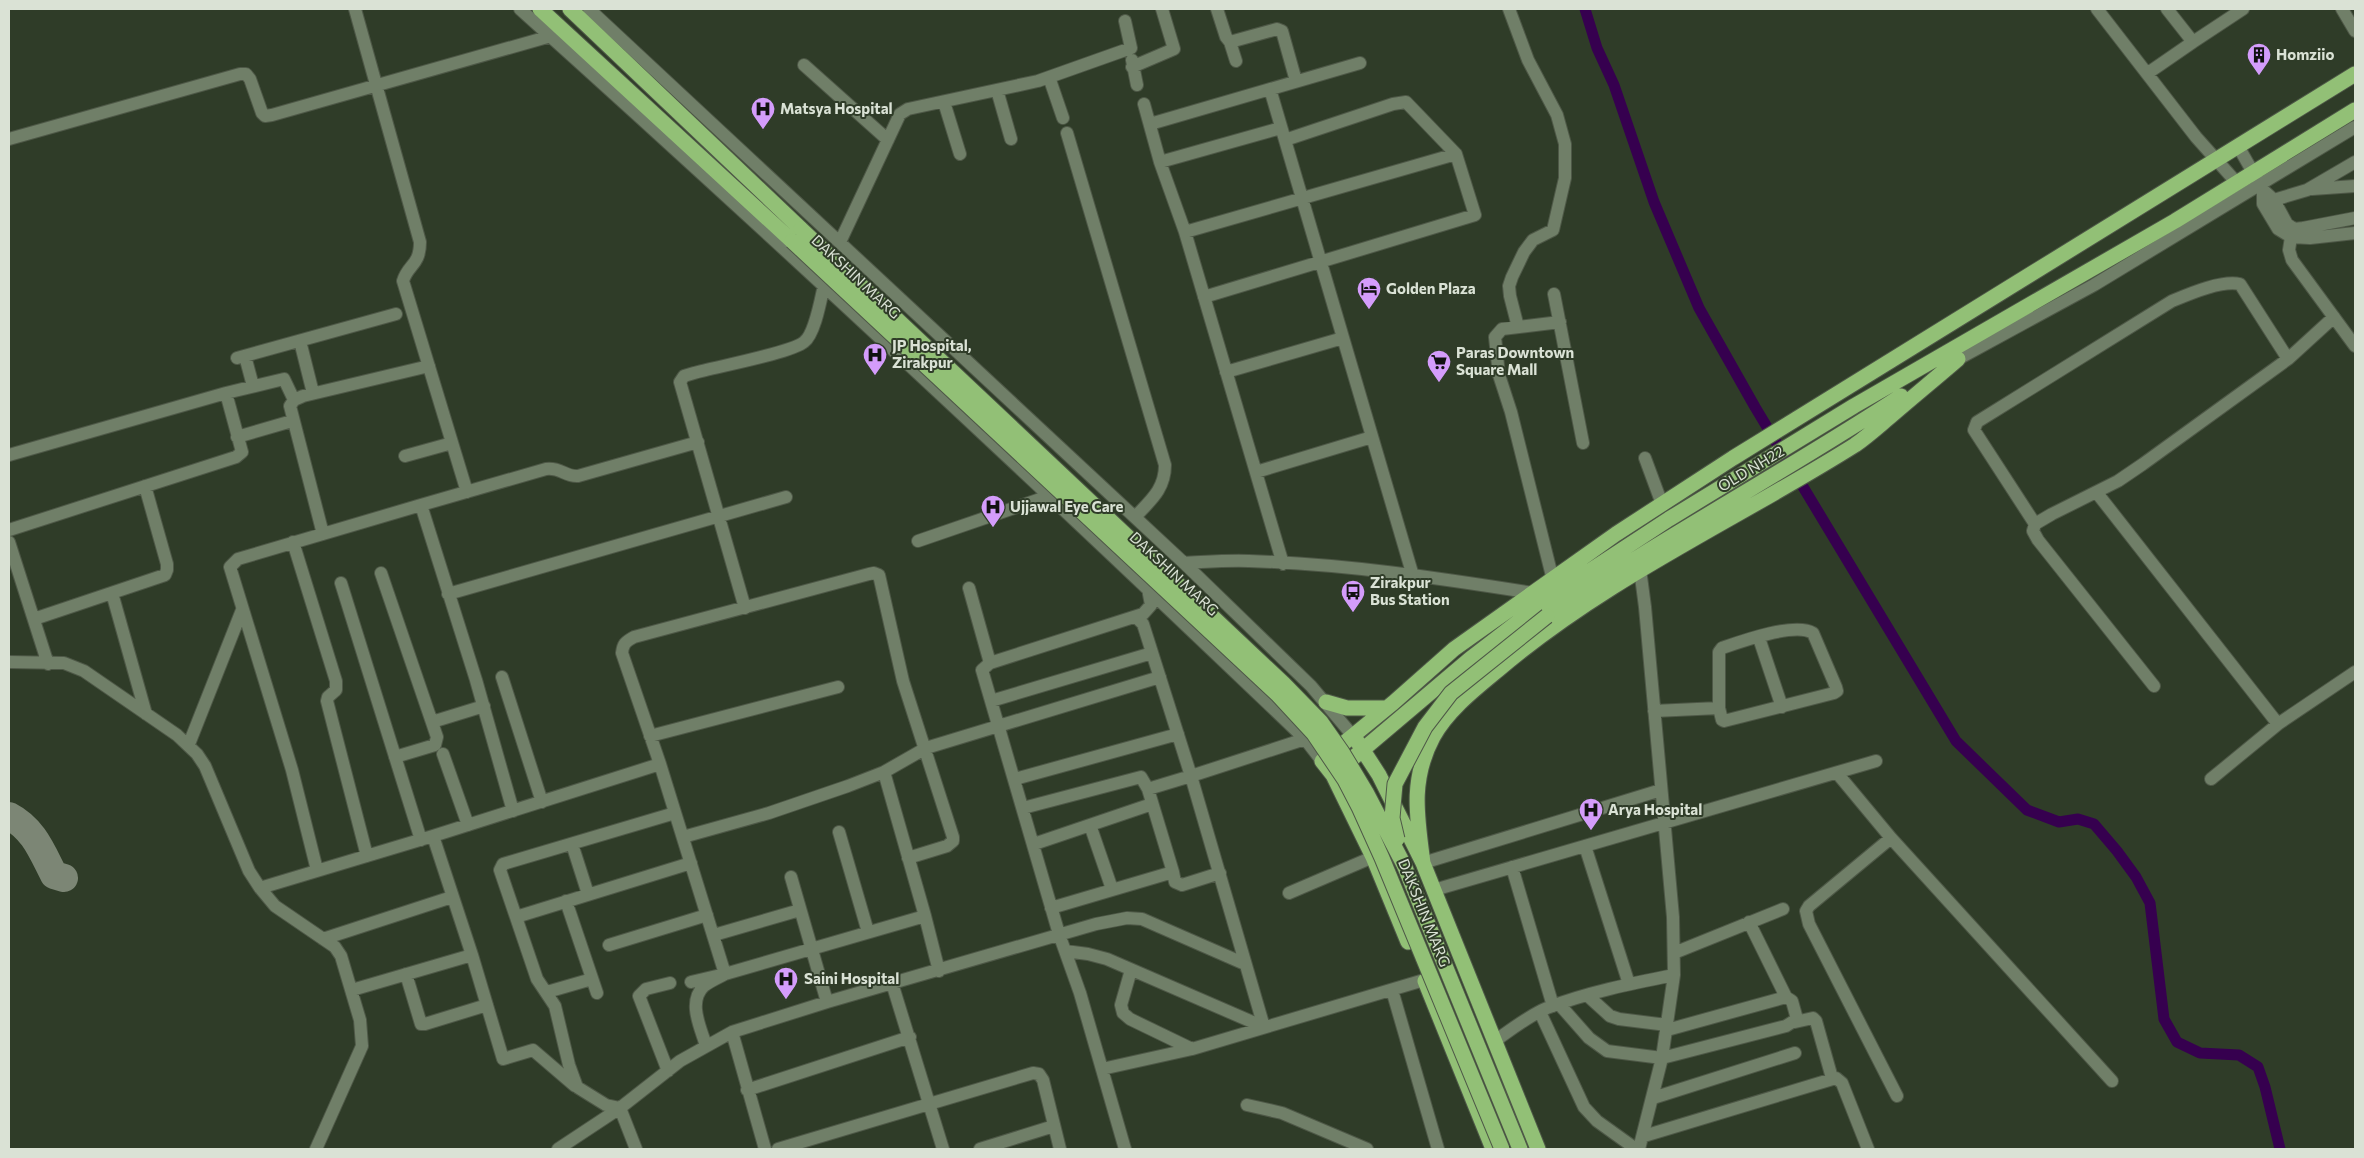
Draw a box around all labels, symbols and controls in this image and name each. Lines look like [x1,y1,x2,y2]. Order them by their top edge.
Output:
building icon: Homziio [2246,42,2272,76]
place label: Homziio [2276,45,2334,63]
hospital icon: Matsya Hospital [750,96,776,130]
place label: Matsya Hospital [780,99,893,117]
street label: DAKSHIN MARG [809,230,905,322]
hotel icon: Golden Plaza [1356,276,1382,310]
place label: Golden Plaza [1386,279,1476,297]
place label: JP Hospital, Zirakpur [892,336,972,371]
hospital icon: JP Hospital, Zirakpur [862,342,888,376]
place label: Paras Downtown Square Mall [1456,343,1574,378]
supermarket icon: Paras Downtown Square Mall [1426,349,1452,383]
street label: OLD NH22 [1714,441,1787,495]
hospital icon: Ujjawal Eye Care [980,494,1006,528]
place label: Ujjawal Eye Care [1010,497,1124,515]
street label: DAKSHIN MARG [1127,527,1223,619]
place label: Zirakpur Bus Station [1370,573,1450,608]
bus stop icon: Zirakpur Bus Station [1340,579,1366,613]
hospital icon: Arya Hospital [1578,797,1604,831]
place label: Arya Hospital [1608,800,1702,818]
street label: DAKSHIN MARG [1395,856,1455,969]
hospital icon: Saini Hospital [773,966,799,1000]
place label: Saini Hospital [804,969,899,987]

